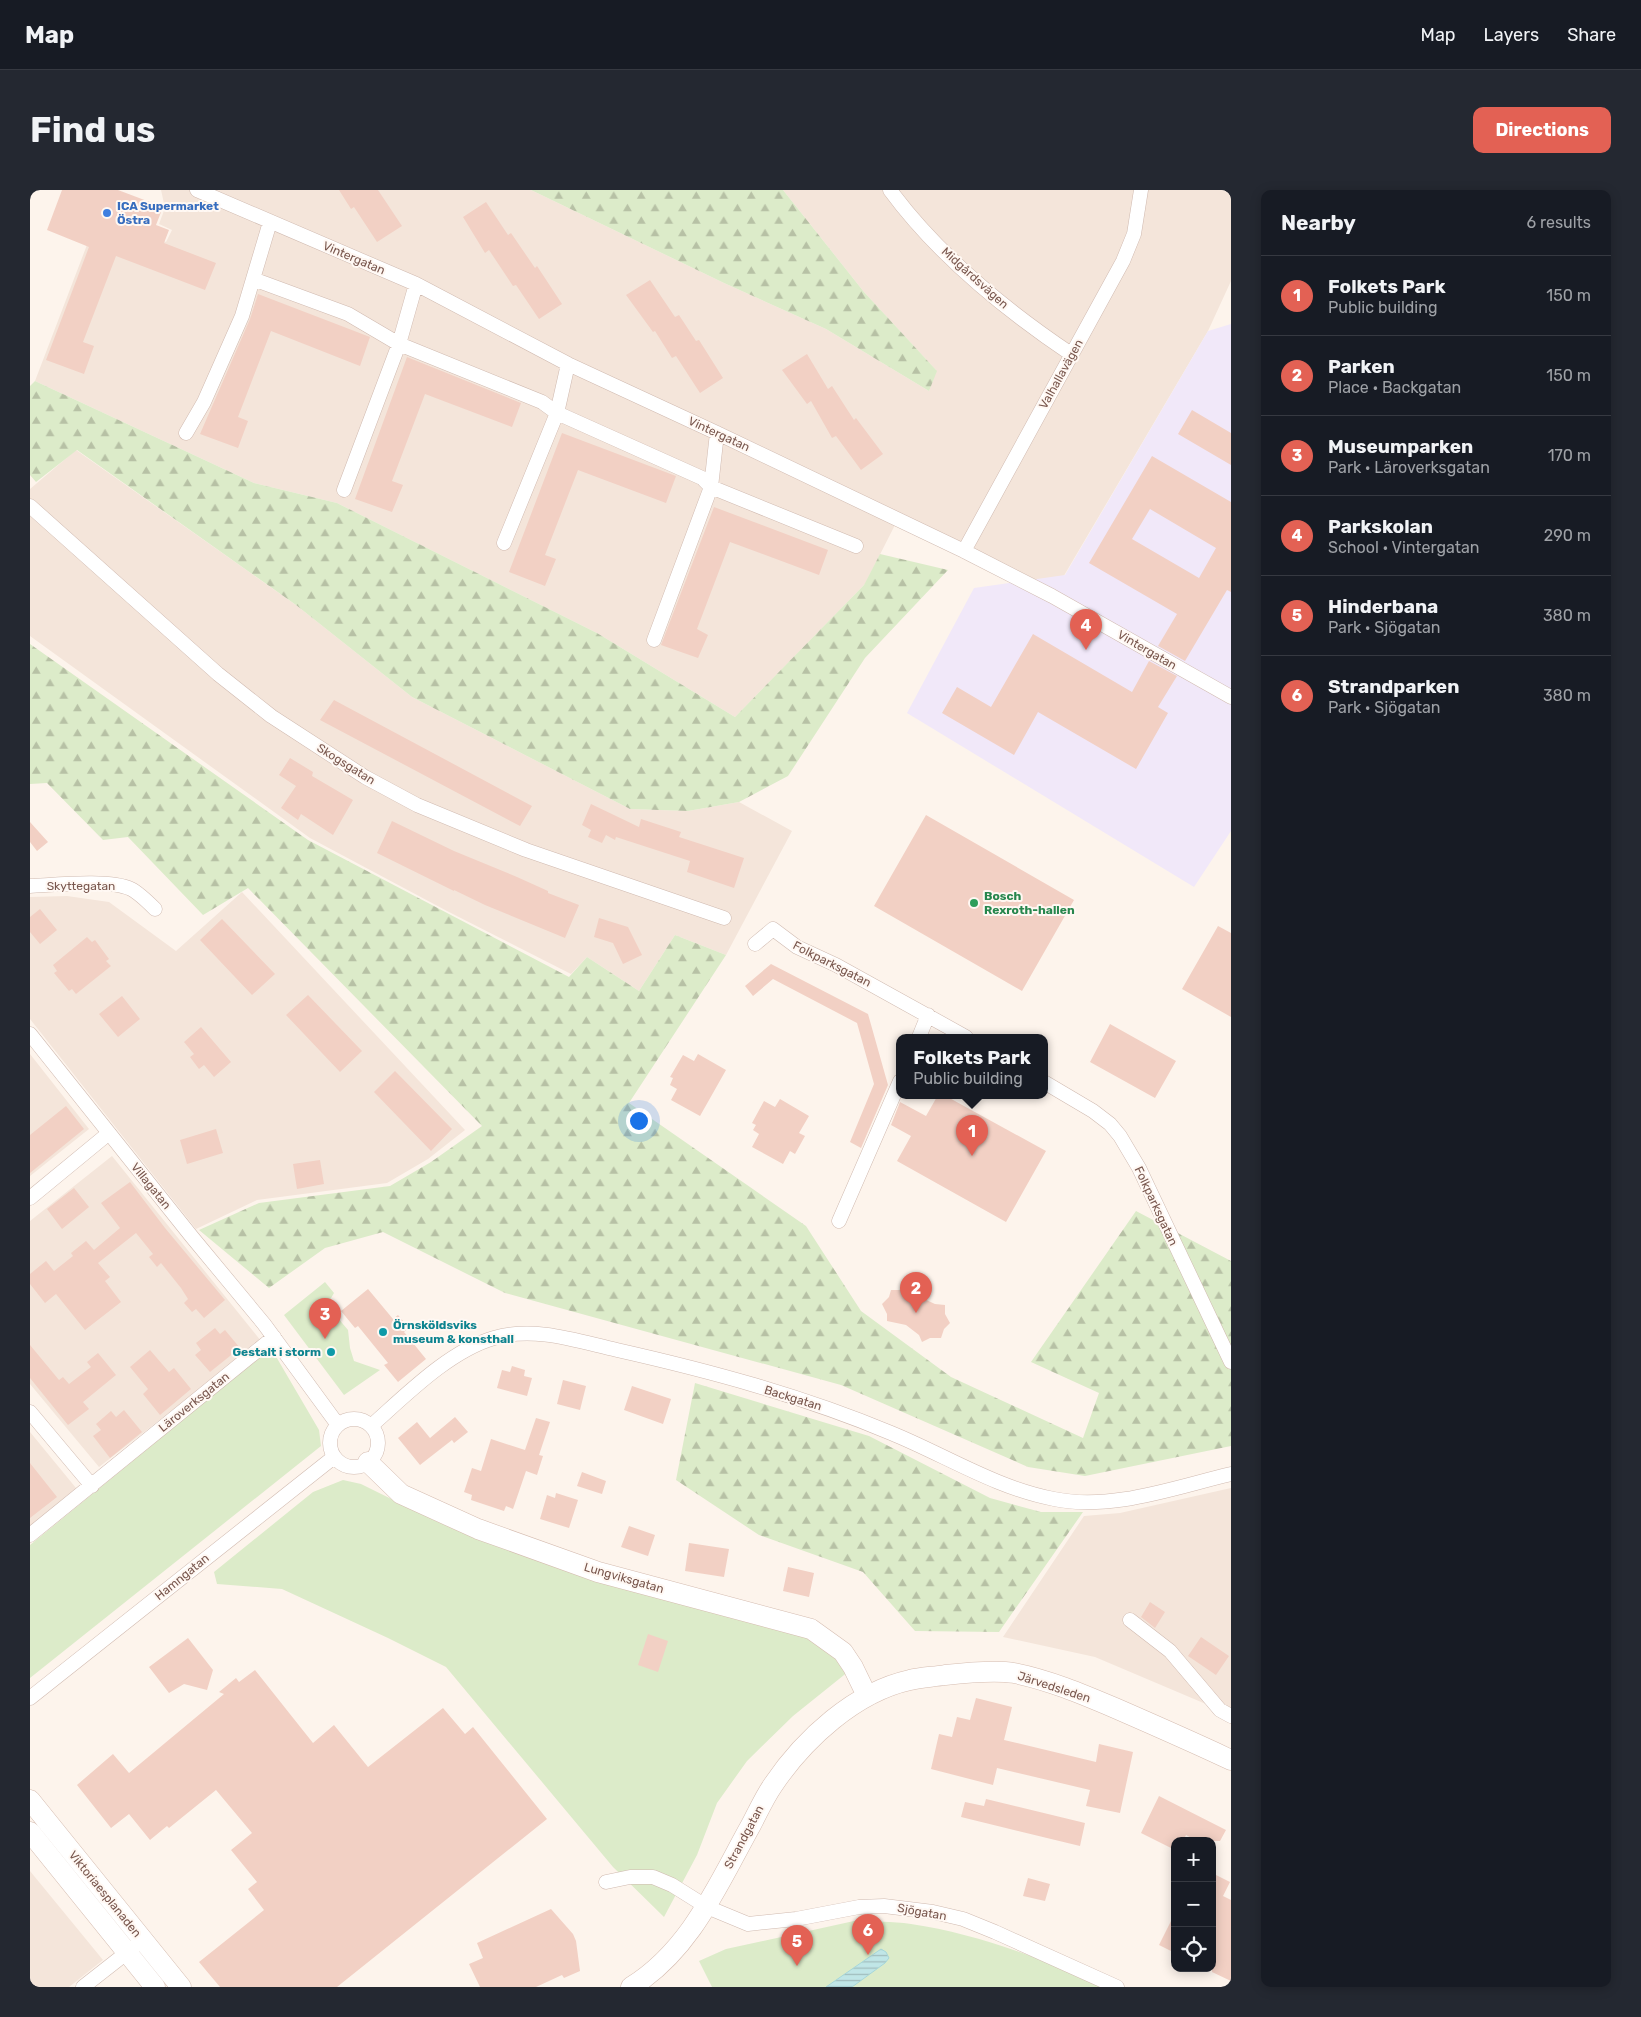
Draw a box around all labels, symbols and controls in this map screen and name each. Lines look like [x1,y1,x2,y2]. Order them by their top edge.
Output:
text: Map [25,21,74,49]
text: Map [1421,24,1456,46]
text: Layers [1484,24,1539,46]
text: Share [1567,24,1616,46]
button: Directions [1473,107,1611,153]
text: Find us [30,109,155,151]
place label: ICA Supermarket Östra [117,199,219,227]
marker: ICA Supermarket Östra [101,207,113,219]
text: Nearby [1281,210,1356,235]
text: 6 results [1526,213,1591,232]
street label: Vintergatan [321,239,387,277]
street label: Midgårdsvägen [939,244,1011,312]
text: Folkets Park [1328,275,1446,298]
text: 1 [1293,286,1301,305]
text: 150 m [1546,286,1591,305]
text: Public building [1328,298,1438,317]
street label: Valhallavägen [1036,337,1086,411]
text: Parken [1328,355,1395,378]
text: 2 [1292,366,1302,385]
text: 150 m [1546,366,1591,385]
text: Place · Backgatan [1328,378,1461,397]
street label: Vintergatan [686,414,752,454]
text: Museumparken [1328,435,1473,458]
text: 3 [1292,446,1302,465]
text: 170 m [1548,446,1591,465]
text: Park · Läroverksgatan [1328,458,1490,477]
text: Parkskolan [1328,515,1433,538]
text: 4 [1292,526,1302,545]
text: 290 m [1544,526,1591,545]
text: School · Vintergatan [1328,538,1480,557]
text: Hinderbana [1328,595,1438,618]
text: 5 [1292,606,1302,625]
text: 380 m [1543,606,1591,625]
pin: 4 [1070,609,1102,650]
text: Park · Sjögatan [1328,618,1441,637]
street label: Vintergatan [1115,627,1179,673]
text: Strandparken [1328,675,1459,698]
text: 6 [1292,686,1302,705]
text: 380 m [1543,686,1591,705]
text: Park · Sjögatan [1328,698,1441,717]
street label: Skogsgatan [314,741,378,787]
street label: Skyttegatan [47,879,115,893]
place label: Bosch Rexroth-hallen [984,889,1075,917]
marker: Bosch Rexroth-hallen [968,897,980,909]
street label: Folkparksgatan [791,938,873,990]
popup [896,1034,1048,1099]
text: Folkets Park [913,1046,1031,1069]
text: Public building [913,1069,1023,1088]
your location [626,1108,652,1134]
pin: 1 [956,1115,988,1156]
street label: Villagatan [128,1160,174,1212]
street label: Folkparksgatan [1132,1164,1180,1248]
pin: 2 [900,1272,932,1313]
pin: 3 [309,1298,341,1339]
place label: Örnsköldsviks museum & konsthall [393,1318,514,1346]
marker: Örnsköldsviks museum & konsthall [377,1326,389,1338]
place label: Gestalt i storm [232,1345,321,1359]
marker: Gestalt i storm [325,1346,337,1358]
street label: Läroverksgatan [156,1369,232,1435]
street label: Backgatan [763,1383,823,1413]
street label: Hamngatan [152,1551,212,1603]
street label: Lungviksgatan [583,1560,665,1596]
street label: Järvedsleden [1016,1669,1092,1705]
street label: Strandgatan [721,1803,767,1871]
map controls [1171,1837,1216,1972]
button: + [1171,1837,1216,1882]
street label: Viktoriaesplanaden [66,1848,144,1940]
button: − [1171,1882,1216,1927]
street label: Sjögatan [896,1901,948,1923]
pin: 6 [852,1914,884,1955]
pin: 5 [781,1925,813,1966]
button: locate [1171,1927,1216,1972]

